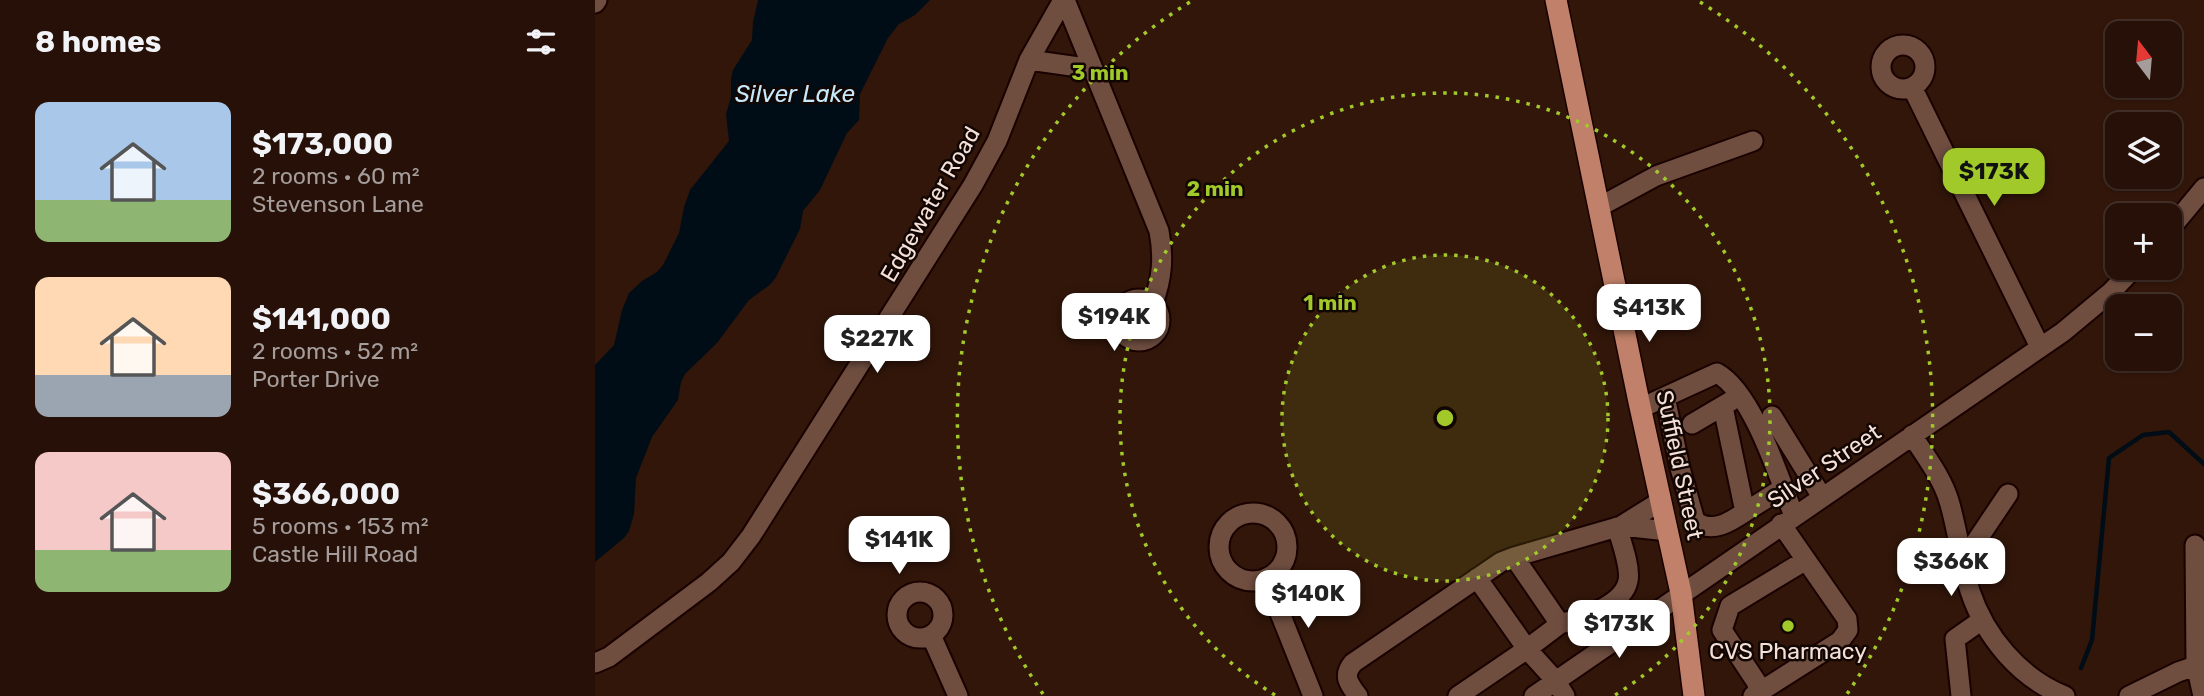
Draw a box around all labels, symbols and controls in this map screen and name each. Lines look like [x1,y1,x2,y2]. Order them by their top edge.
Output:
north arrow [2105,21,2182,98]
map controls [2105,21,2182,371]
icon: filters [522,23,560,61]
text: 8 homes [35,24,161,60]
text: 3 min [1071,60,1129,85]
water label: Silver Lake [735,80,855,108]
button: layers [2105,112,2182,189]
street label: Edgewater Road [874,121,986,287]
text: $173,000 [252,126,393,162]
icon: home [91,130,175,214]
pin: $173K [1945,148,2043,208]
text: $173K [1959,157,2029,185]
text: 2 rooms · 60 m² [252,162,420,190]
text: 2 min [1187,176,1243,201]
text: Stevenson Lane [252,190,424,218]
button: + [2105,203,2182,280]
pin: $413K [1600,284,1698,344]
text: 1 min [1303,290,1357,315]
text: $413K [1613,293,1685,321]
pin: $194K [1065,294,1163,353]
button: − [2105,294,2182,371]
text: $141,000 [252,301,391,337]
text: $194K [1078,302,1150,330]
icon: home [91,305,175,389]
pin: $227K [828,316,926,375]
text: $227K [840,324,914,352]
text: 2 rooms · 52 m² [252,337,418,365]
text: Porter Drive [252,365,380,393]
street label: Suffield Street [1650,388,1710,542]
centre of rings [1433,406,1457,430]
street label: Silver Street [1762,418,1886,514]
text: $366,000 [252,476,400,512]
icon: home [91,480,175,564]
text: 5 rooms · 153 m² [252,512,429,540]
pin: $141K [850,516,948,576]
text: $141K [865,525,933,553]
pin: $366K [1902,538,2000,598]
text: Castle Hill Road [252,540,418,568]
text: $366K [1913,547,1989,575]
pin: $140K [1259,570,1357,630]
text: $140K [1271,579,1345,607]
pin: $173K [1570,600,1668,660]
text: $173K [1584,609,1654,637]
marker: CVS Pharmacy [1780,618,1796,634]
place label: CVS Pharmacy [1709,637,1867,665]

